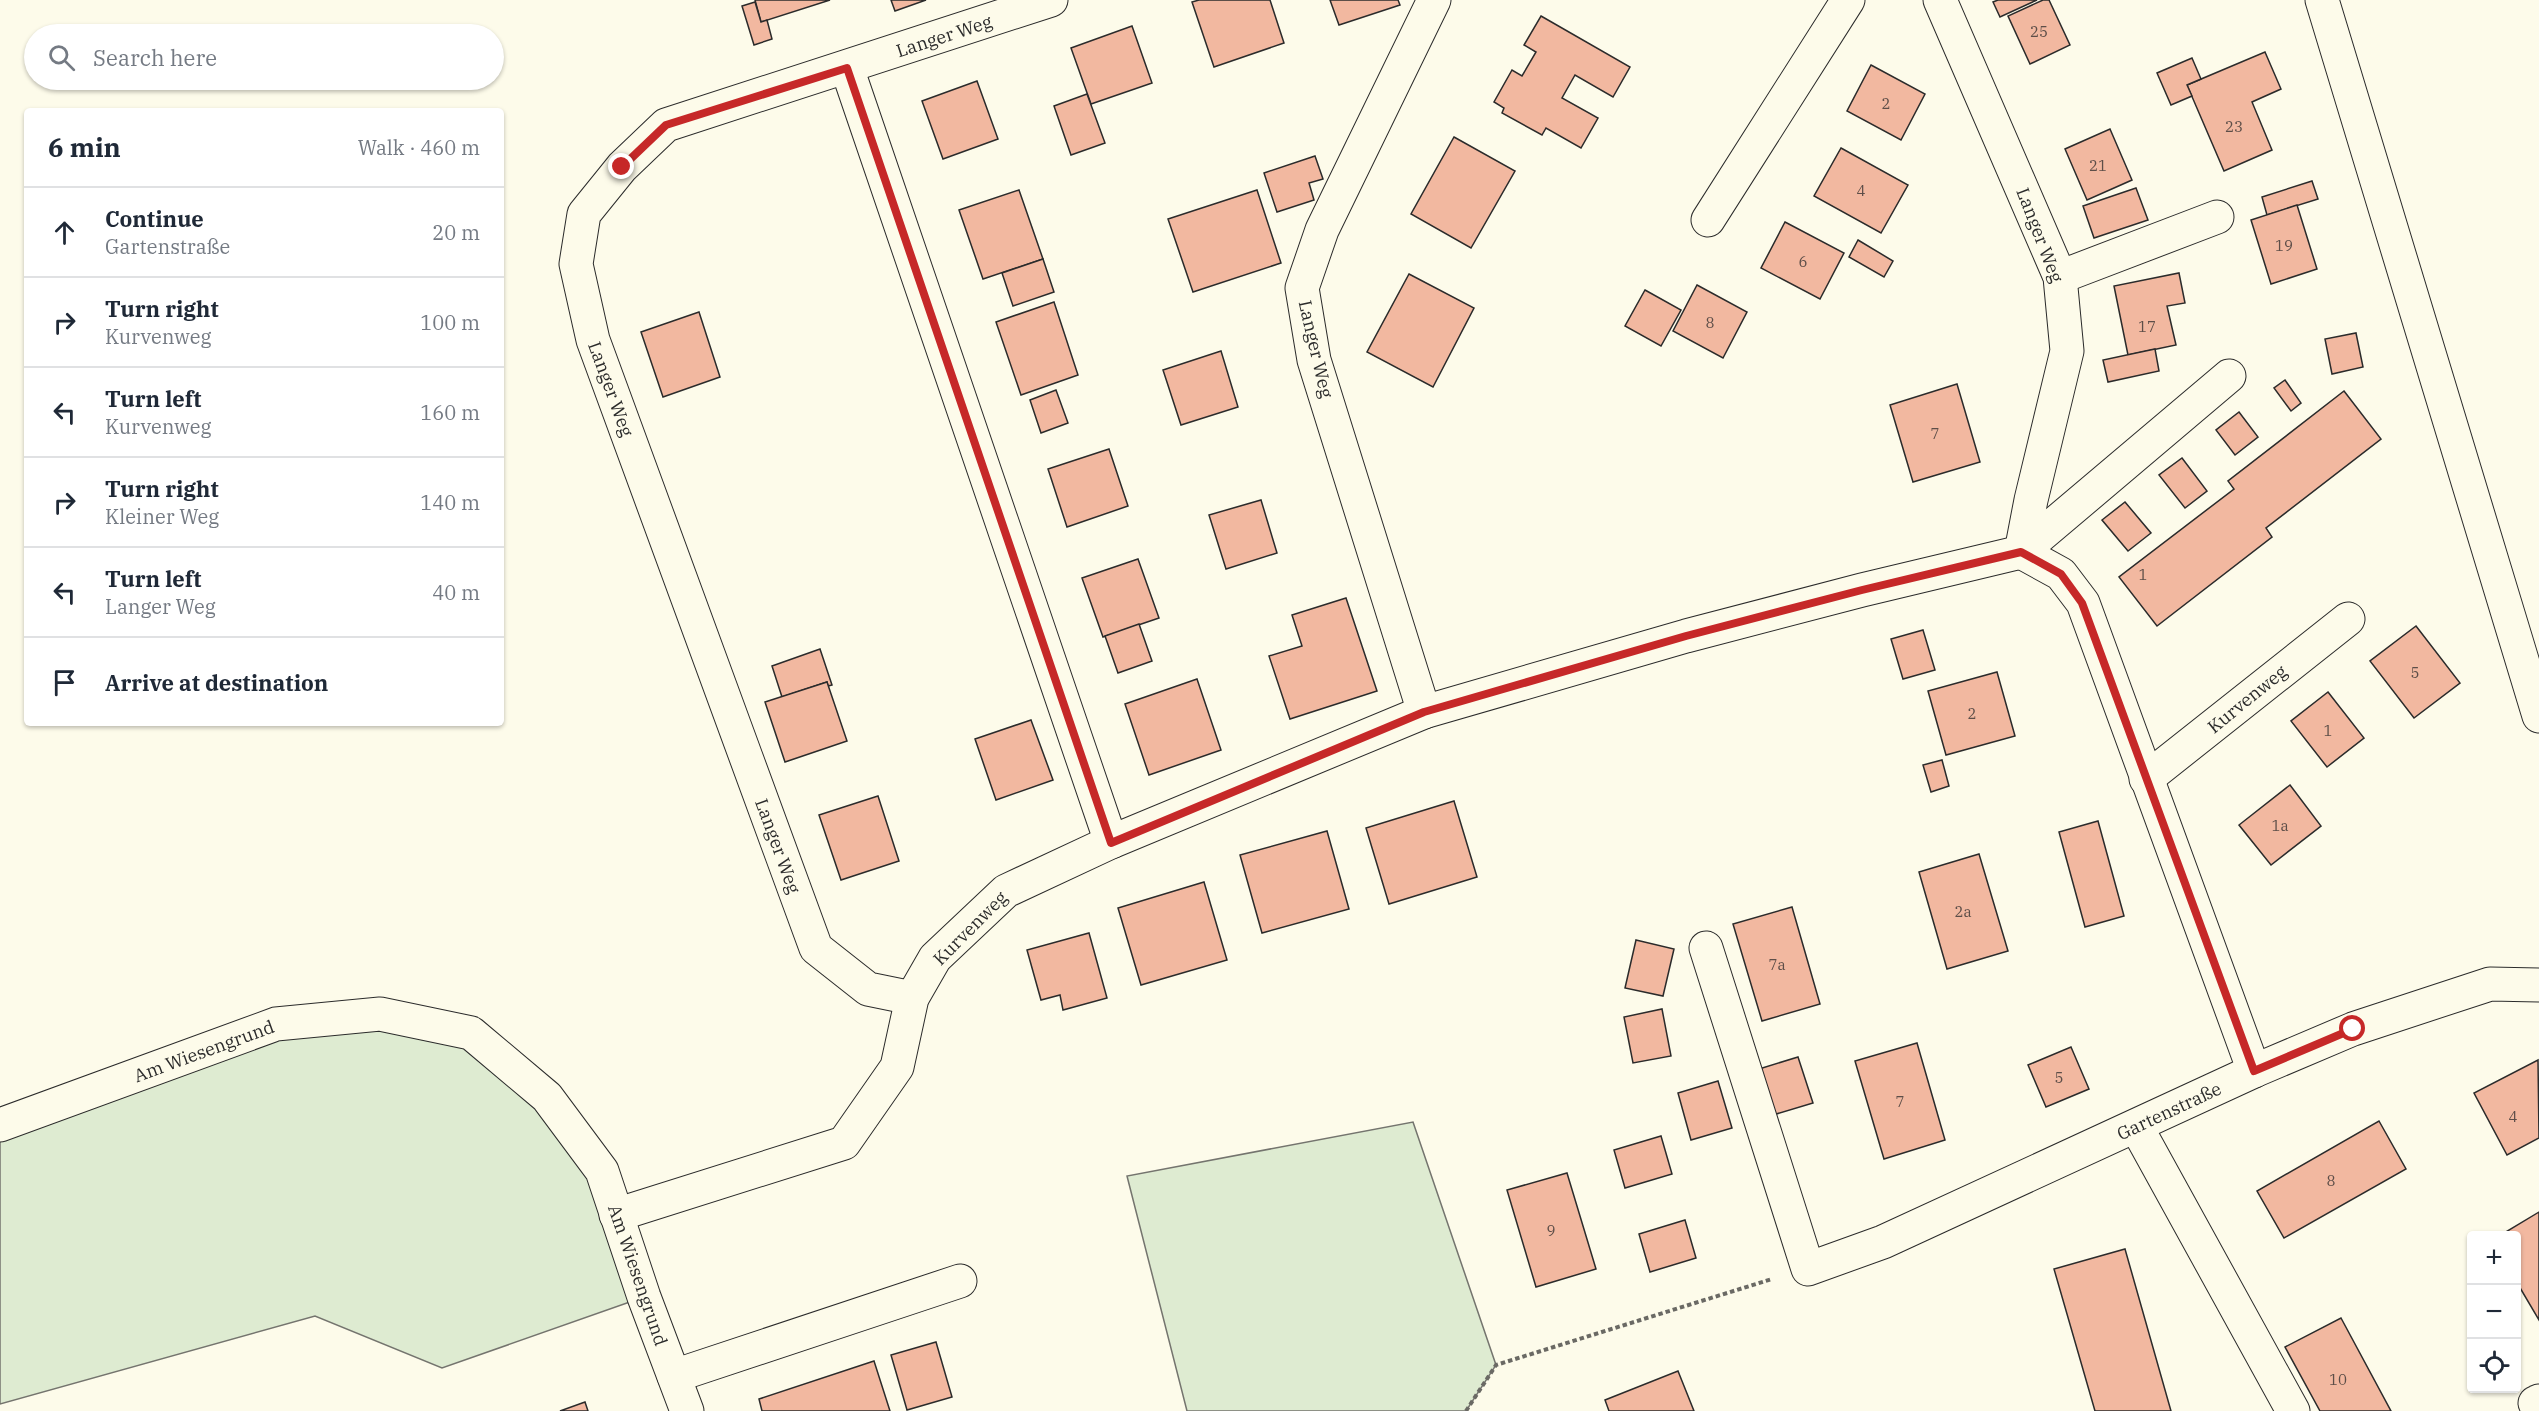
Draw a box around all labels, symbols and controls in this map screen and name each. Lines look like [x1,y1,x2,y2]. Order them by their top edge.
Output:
street label: Langer Weg [893,10,995,62]
house number: 25 [2030,22,2048,41]
search box [24,24,504,90]
icon: search [45,41,78,74]
text: Search here [93,43,217,72]
house number: 2 [1881,94,1891,113]
house number: 23 [2225,117,2243,136]
text: 6 min [48,130,121,164]
text: Walk · 460 m [358,134,480,161]
route end [608,153,634,179]
house number: 21 [2089,156,2107,175]
house number: 4 [1856,181,1866,200]
street label: Langer Weg [2011,184,2069,286]
text: Continue [105,204,204,233]
icon: ahead [48,216,81,249]
text: 20 m [432,219,480,246]
text: Gartenstraße [105,233,230,260]
house number: 19 [2275,236,2293,255]
house number: 6 [1798,252,1808,271]
text: Turn right [105,294,219,323]
street label: Langer Weg [1294,298,1338,400]
icon: right [48,306,81,339]
text: 100 m [420,309,480,336]
house number: 8 [1705,313,1715,332]
house number: 17 [2138,317,2156,336]
text: Kurvenweg [105,323,211,350]
street label: Langer Weg [583,338,639,440]
text: Turn left [105,384,201,413]
icon: left [48,396,81,429]
text: 160 m [420,399,480,426]
text: Kurvenweg [105,413,211,440]
house number: 7 [1930,424,1940,443]
text: Turn right [105,474,219,503]
icon: right [48,486,81,519]
text: 140 m [420,489,480,516]
text: Kleiner Weg [105,503,219,530]
text: Turn left [105,564,201,593]
house number: 1 [2138,565,2148,584]
icon: left [48,576,81,609]
text: 40 m [432,579,480,606]
text: Langer Weg [105,593,216,620]
street label: Kurvenweg [2203,660,2292,738]
house number: 5 [2410,663,2420,682]
icon: arrive [48,666,81,699]
text: Arrive at destination [105,668,328,697]
house number: 2 [1967,704,1977,723]
house number: 1 [2323,721,2333,740]
street label: Langer Weg [750,795,806,897]
house number: 1a [2271,816,2289,835]
street label: Kurvenweg [928,886,1012,970]
house number: 2a [1954,902,1972,921]
house number: 7a [1768,955,1786,974]
street label: Am Wiesengrund [131,1015,277,1087]
route start [2339,1015,2365,1041]
house number: 5 [2054,1068,2064,1087]
street label: Gartenstraße [2113,1077,2225,1145]
house number: 7 [1895,1092,1905,1111]
house number: 4 [2508,1107,2518,1126]
house number: 8 [2326,1171,2336,1190]
street label: Am Wiesengrund [603,1201,673,1349]
house number: 9 [1546,1221,1556,1240]
map controls [2467,1231,2521,1393]
button: + [2467,1231,2521,1285]
button: − [2467,1285,2521,1339]
button: locate [2467,1339,2521,1393]
house number: 10 [2329,1370,2347,1389]

